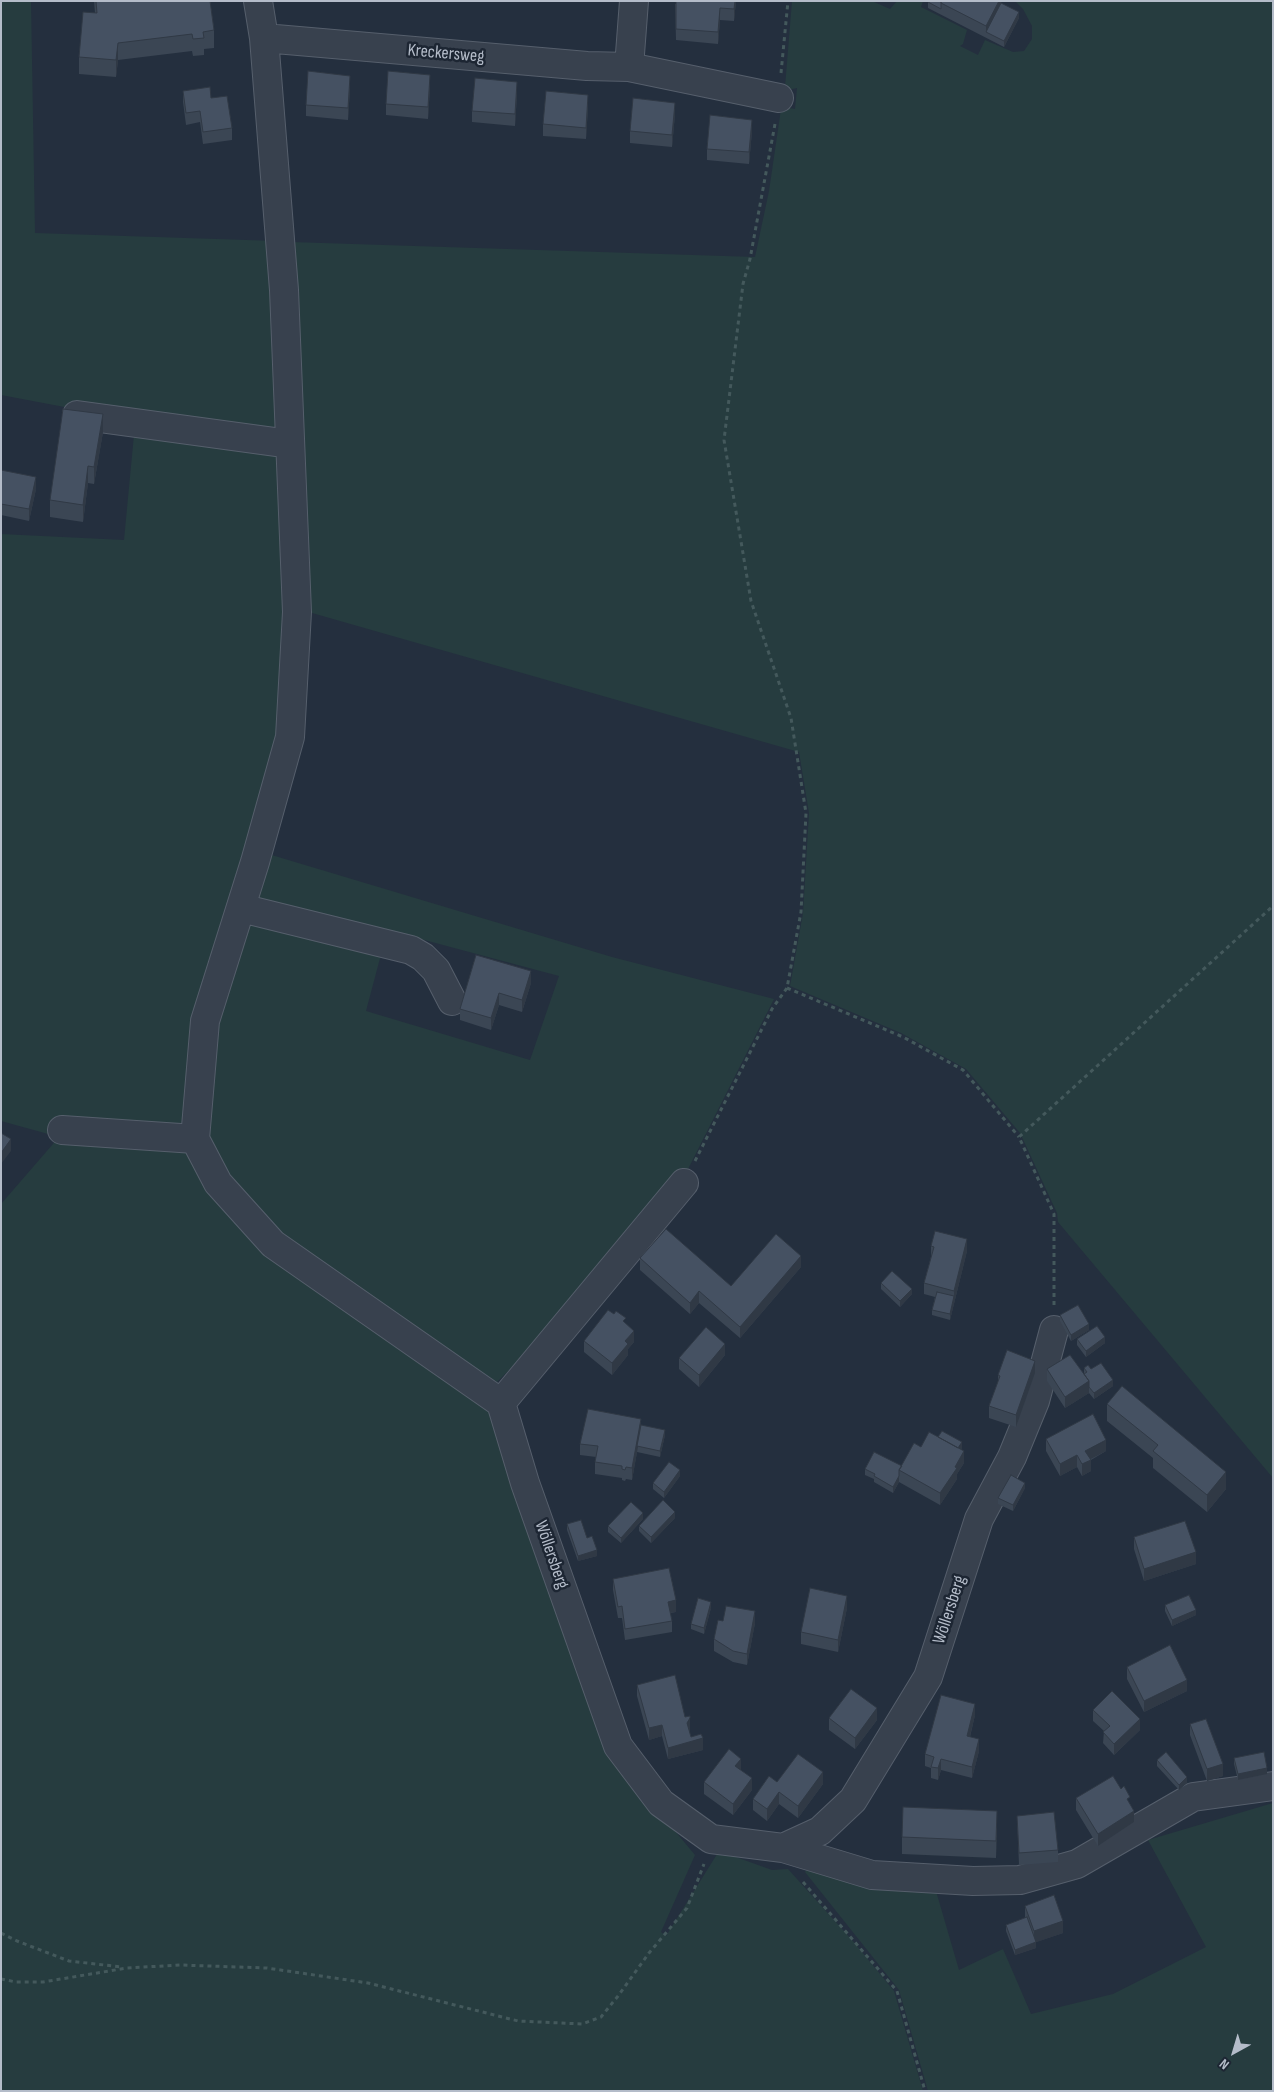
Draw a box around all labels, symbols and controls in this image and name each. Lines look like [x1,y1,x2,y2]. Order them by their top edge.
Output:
street label: Kreckersweg [407,40,485,68]
street label: Wöllersberg [529,1518,573,1592]
street label: Wöllersberg [929,1573,971,1647]
north arrow [1209,2027,1259,2077]
text: N [1216,2055,1233,2073]

